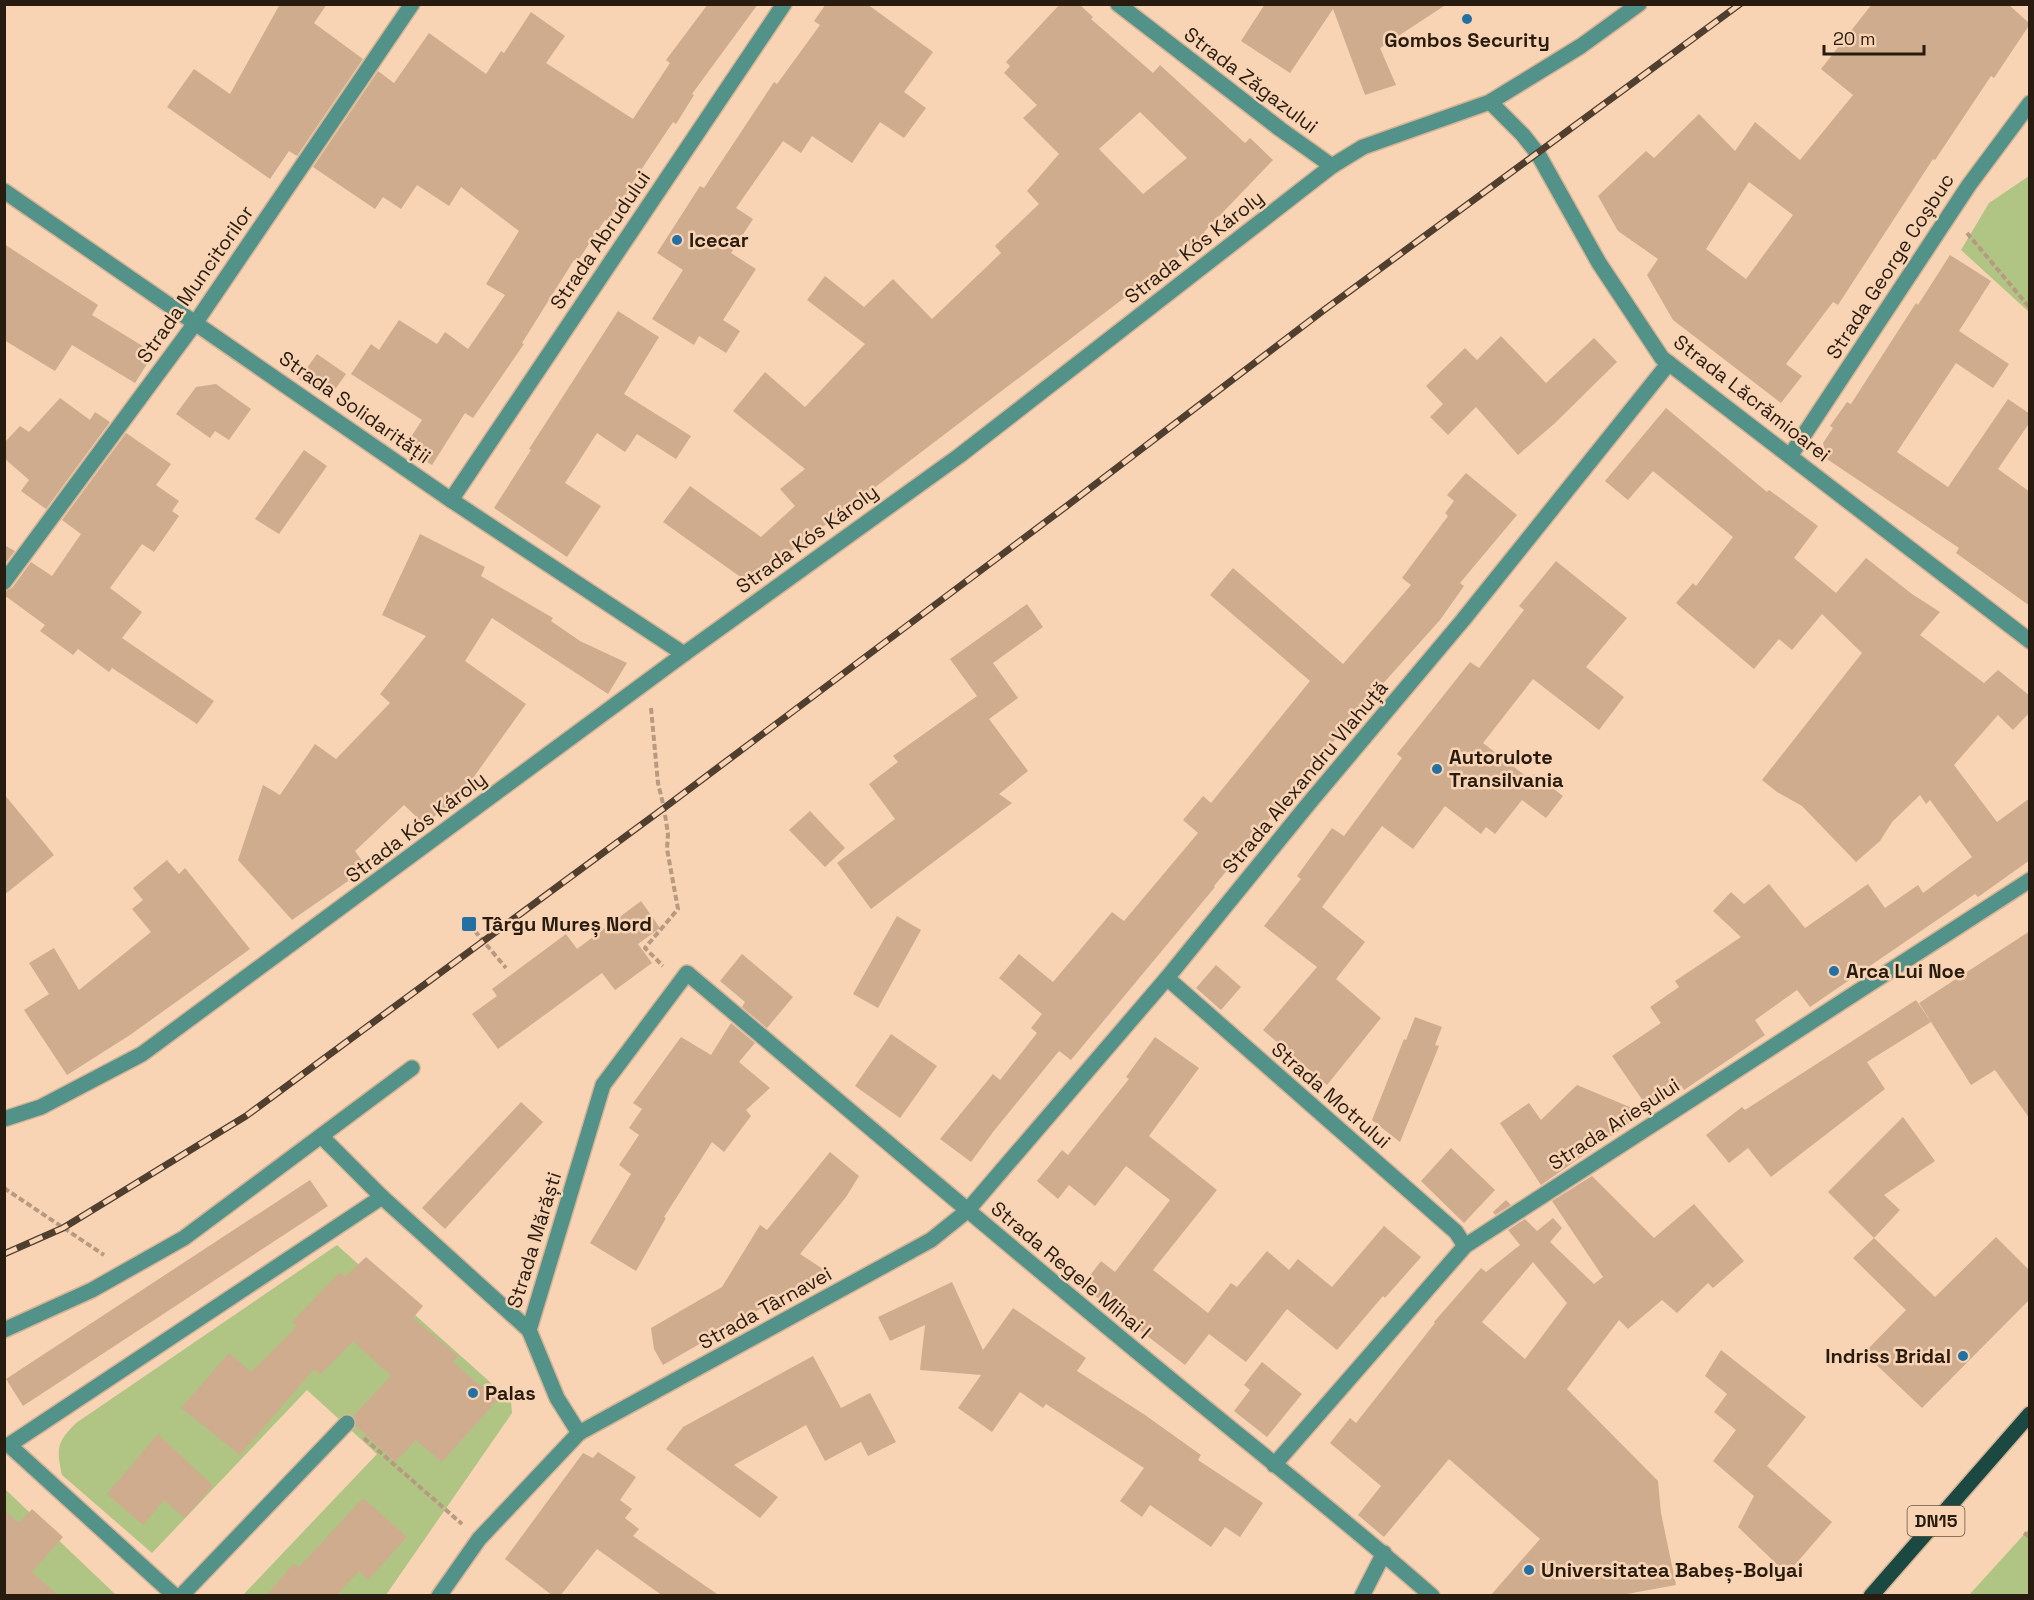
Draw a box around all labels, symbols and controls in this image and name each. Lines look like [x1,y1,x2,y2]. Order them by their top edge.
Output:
marker: Gombos Security [1460,12,1474,26]
scale bar [1824,18,1924,56]
street label: Strada Zăgazului [1179,21,1323,139]
place label: Gombos Security [1384,27,1550,53]
text: 20 m [1833,27,1876,50]
street label: Strada Abrudului [544,166,656,314]
street label: Strada George Coșbuc [1820,168,1960,364]
street label: Strada Kós Károly [1119,185,1269,309]
street label: Strada Muncitorilor [131,200,259,368]
place label: Icecar [689,227,749,253]
marker: Icecar [670,233,684,247]
street label: Strada Lăcrămioarei [1668,329,1836,467]
street label: Strada Solidarității [274,345,436,469]
street label: Strada Kós Károly [731,479,883,599]
street label: Strada Alexandru Vlahuță [1216,675,1394,879]
place label: Autorulote Transilvania [1449,744,1564,793]
marker: Autorulote Transilvania [1430,762,1444,776]
street label: Strada Kós Károly [340,766,492,888]
place label: Târgu Mureș Nord [482,911,652,938]
marker: Târgu Mureș Nord [460,915,478,933]
place label: Arca Lui Noe [1846,958,1965,984]
marker: Arca Lui Noe [1827,964,1841,978]
street label: Strada Motrului [1266,1036,1396,1154]
street label: Strada Arieșului [1544,1072,1684,1176]
street label: Strada Mărăști [501,1169,567,1311]
street label: Strada Regele Mihai I [986,1195,1156,1345]
street label: Strada Târnavei [694,1261,836,1355]
place label: Indriss Bridal [1825,1343,1951,1369]
marker: Indriss Bridal [1956,1349,1970,1363]
place label: Palas [485,1380,536,1406]
marker: Palas [466,1386,480,1400]
road number: DN15 [1908,1506,1964,1536]
place label: Universitatea Babeș-Bolyai [1541,1557,1803,1584]
marker: Universitatea Babeș-Bolyai [1522,1563,1536,1577]

